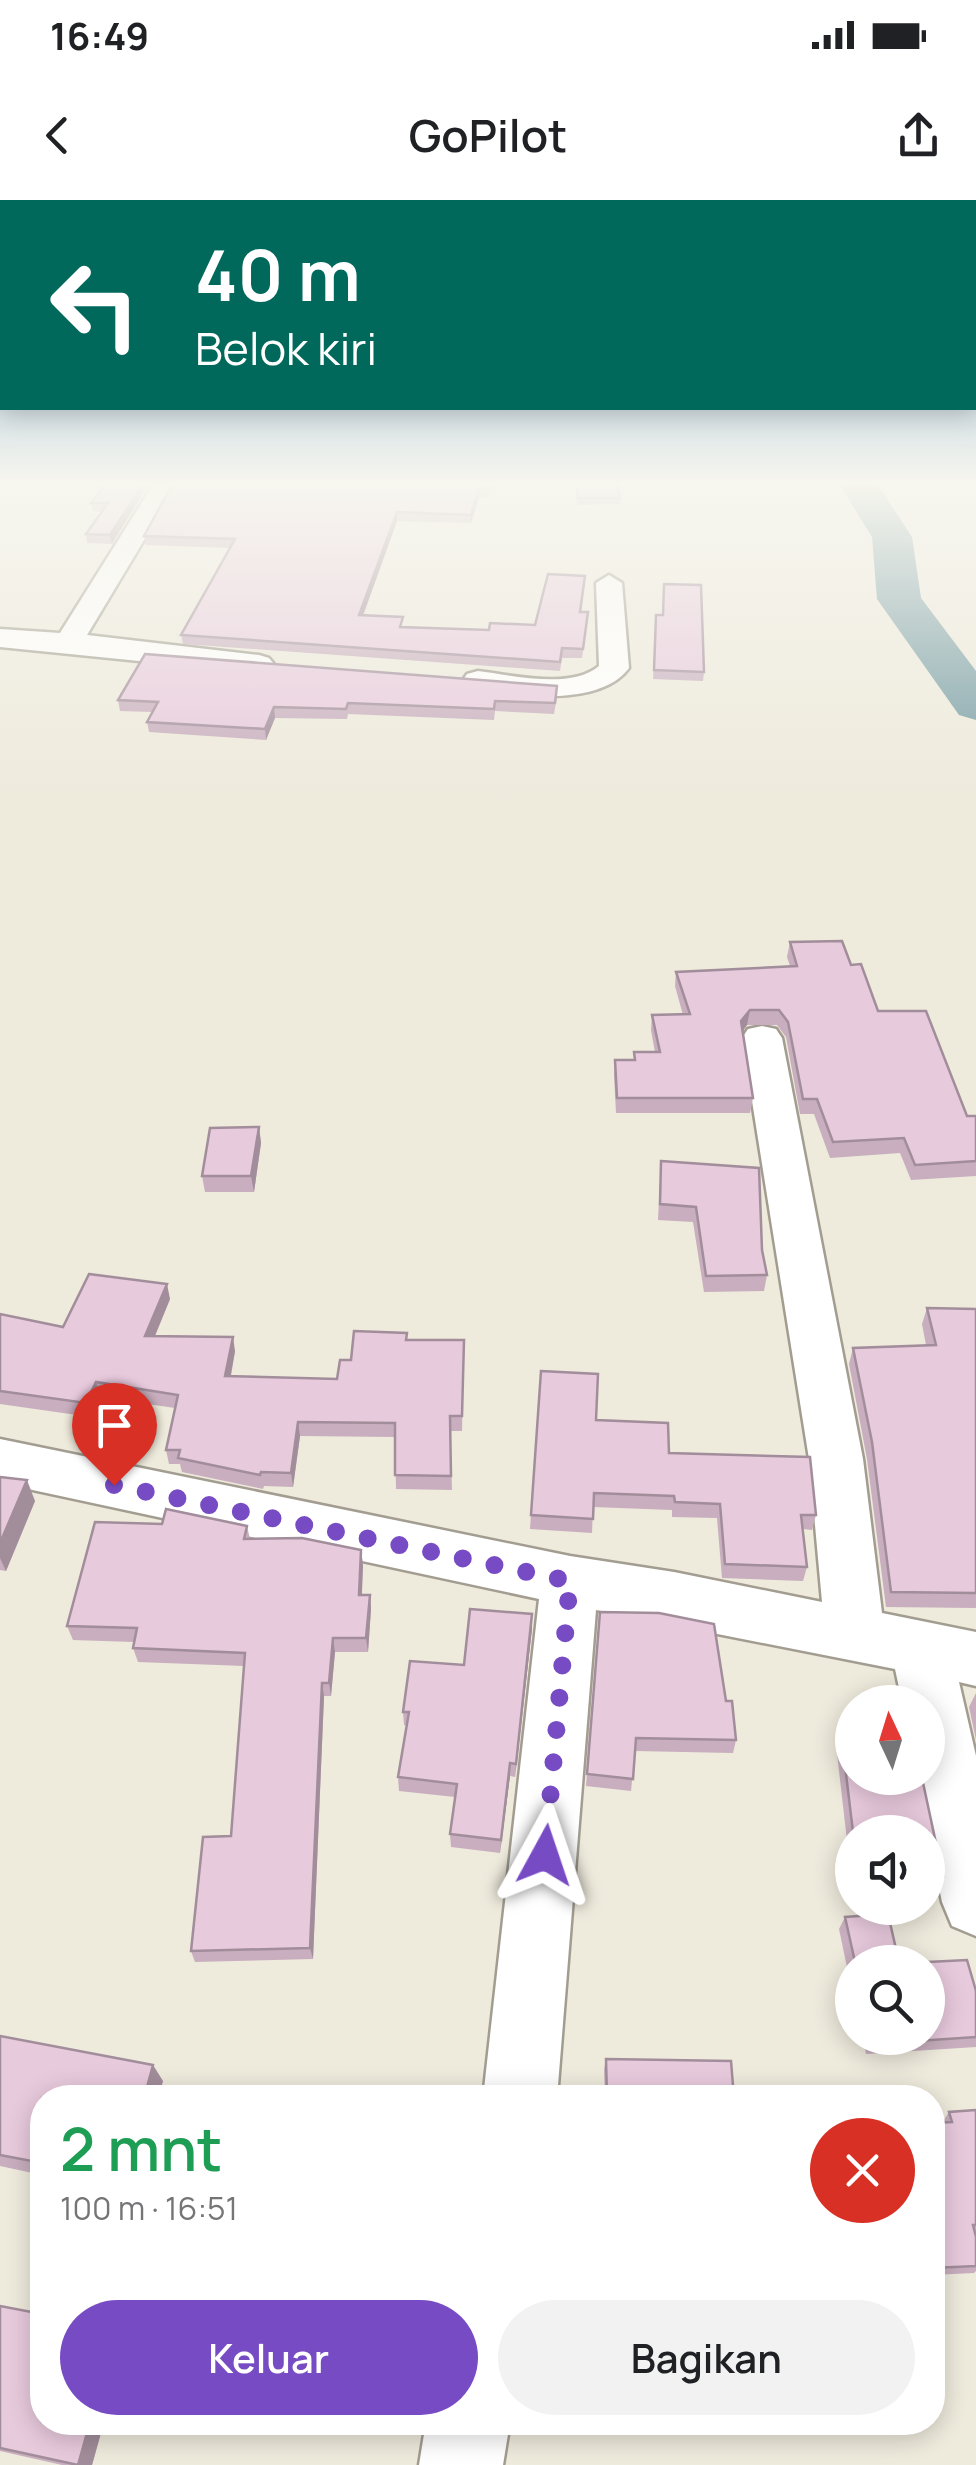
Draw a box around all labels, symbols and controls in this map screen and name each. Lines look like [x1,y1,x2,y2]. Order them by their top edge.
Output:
text: 16:49 [50,9,149,61]
text: GoPilot [409,104,567,166]
icon: back [30,108,85,163]
icon: share [891,108,946,163]
text: 40 m [195,226,361,322]
icon: left [30,240,160,370]
text: Belok kiri [195,317,377,379]
pin [72,1383,157,1486]
icon: arrive [87,1398,142,1453]
north arrow [835,1685,945,1795]
map controls [835,1685,945,2055]
position arrow [493,1803,597,1907]
button: sound [835,1815,945,1925]
button: search [835,1945,945,2055]
text: 2 mnt [60,2107,222,2189]
button: close [810,2118,915,2223]
text: 100 m · 16:51 [60,2186,238,2230]
button: Keluar [60,2300,478,2415]
button: Bagikan [498,2300,915,2415]

